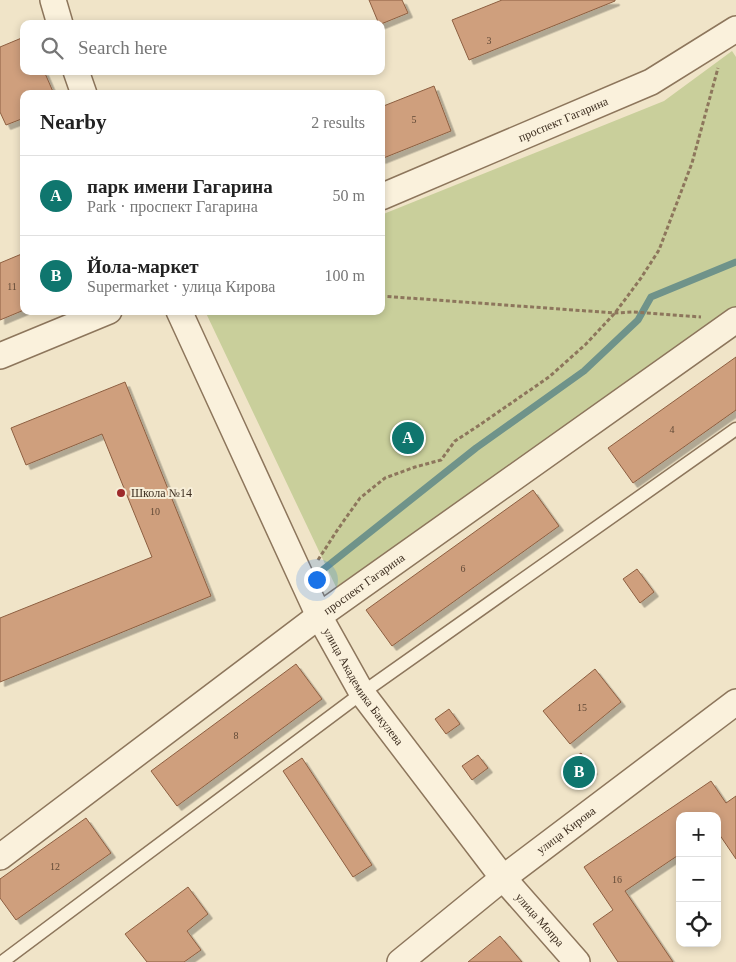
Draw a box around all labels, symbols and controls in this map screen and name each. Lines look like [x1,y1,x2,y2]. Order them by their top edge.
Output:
search box [20,20,385,75]
icon: search [38,34,66,62]
house number: 3 [487,35,492,46]
text: Search here [78,37,167,58]
street label: проспект Гагарина [516,94,611,145]
text: Nearby [40,110,107,134]
text: 2 results [311,114,365,131]
house number: 5 [412,114,417,125]
text: парк имени Гагарина [87,176,273,197]
text: A [50,187,62,204]
text: 50 m [333,187,365,204]
text: Park · проспект Гагарина [87,198,258,215]
text: Йола-маркет [87,256,199,277]
text: B [51,267,61,284]
text: 100 m [325,267,365,284]
text: Supermarket · улица Кирова [87,278,275,295]
house number: 11 [7,281,17,292]
pin: A [392,419,424,457]
house number: 4 [670,424,675,435]
place label: Школа №14 [131,486,192,500]
marker: Школа №14 [115,487,127,499]
house number: 10 [150,506,160,517]
street label: проспект Гагарина [321,550,408,618]
house number: 6 [461,563,466,574]
your location [304,567,330,593]
street label: улица Академика Бакулева [320,625,407,749]
house number: 15 [577,702,587,713]
house number: 8 [234,730,239,741]
pin: B [563,753,595,791]
street label: улица Кирова [534,803,599,857]
map controls [676,812,721,947]
button: + [676,812,721,857]
button: − [676,857,721,902]
house number: 12 [50,861,60,872]
house number: 16 [612,874,622,885]
street label: улица Мопра [512,890,568,950]
button: locate [676,902,721,947]

